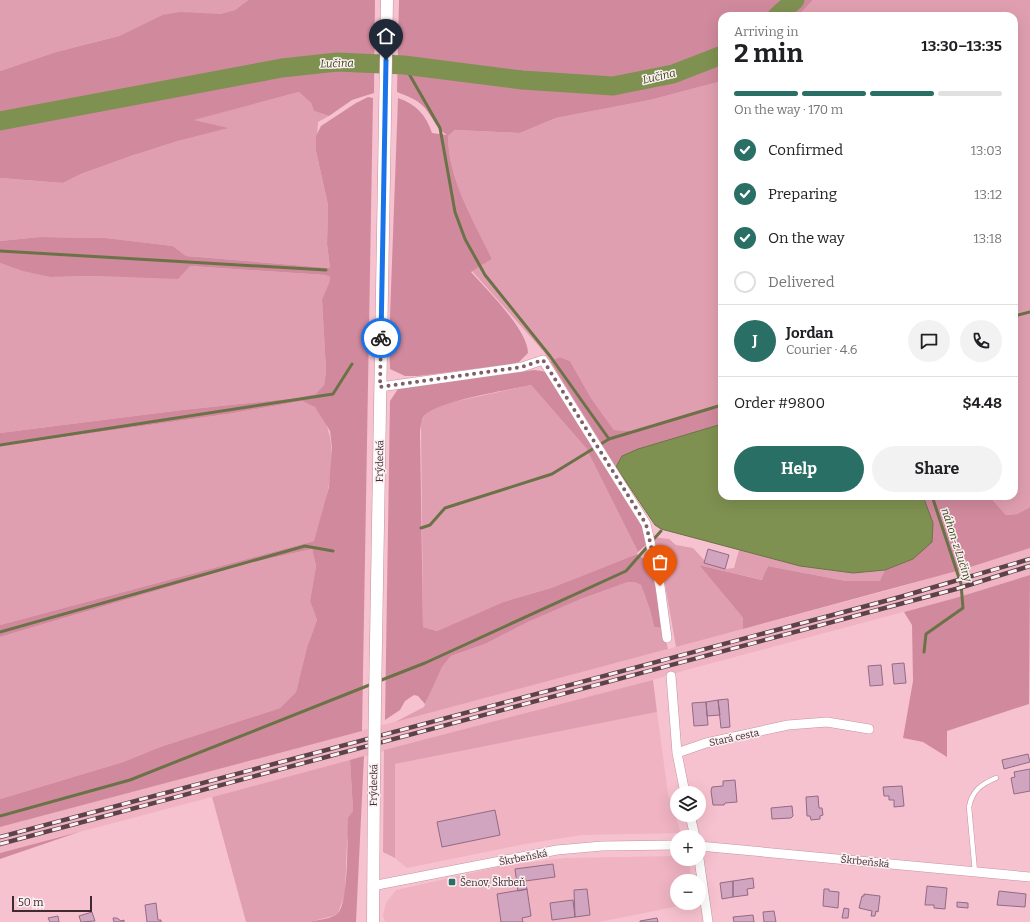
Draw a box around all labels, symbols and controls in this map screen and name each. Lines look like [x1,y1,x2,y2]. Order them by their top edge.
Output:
pin [369,19,403,60]
text: Arriving in [734,24,799,39]
icon: home [375,25,397,47]
text: 13:30–13:35 [921,37,1002,55]
text: 2 min [734,38,803,69]
water label: Lučina [320,56,354,71]
water label: Lučina [641,66,677,87]
text: On the way · 170 m [734,102,843,117]
icon: check [734,139,756,161]
text: Confirmed [768,141,843,159]
text: 13:03 [971,143,1002,158]
icon: check [734,183,756,205]
text: Preparing [768,185,837,203]
text: 13:12 [974,187,1002,202]
icon: check [734,227,756,249]
text: On the way [768,229,845,247]
text: 13:18 [973,231,1002,246]
text: Delivered [768,273,835,291]
courier [361,318,401,358]
button: chat [908,320,950,362]
button: phone [960,320,1002,362]
text: Jordan [786,324,833,342]
icon: bike [370,327,392,349]
text: J [752,332,758,350]
text: Courier · 4.6 [786,342,858,357]
text: Order #9800 [734,394,825,412]
text: $4.48 [962,394,1002,412]
street label: Frýdecká [373,439,386,482]
button: Help [734,446,864,492]
button: Share [872,446,1002,492]
water label: náhon-z Lučiny [938,507,975,585]
pin [643,545,677,586]
icon: bag [649,551,671,573]
street label: Stará cesta [708,727,761,749]
street label: Frýdecká [367,763,380,806]
map controls [670,786,706,910]
button: layers [670,786,706,822]
button: + [670,830,706,866]
street label: Škrbeňská [498,845,549,869]
street label: Škrbeňská [840,851,891,871]
button: − [670,874,706,910]
place label: Šenov, Škrbeň [460,875,526,889]
marker: Šenov, Škrbeň [447,877,457,887]
scale bar [12,894,92,913]
text: 50 m [18,896,44,909]

